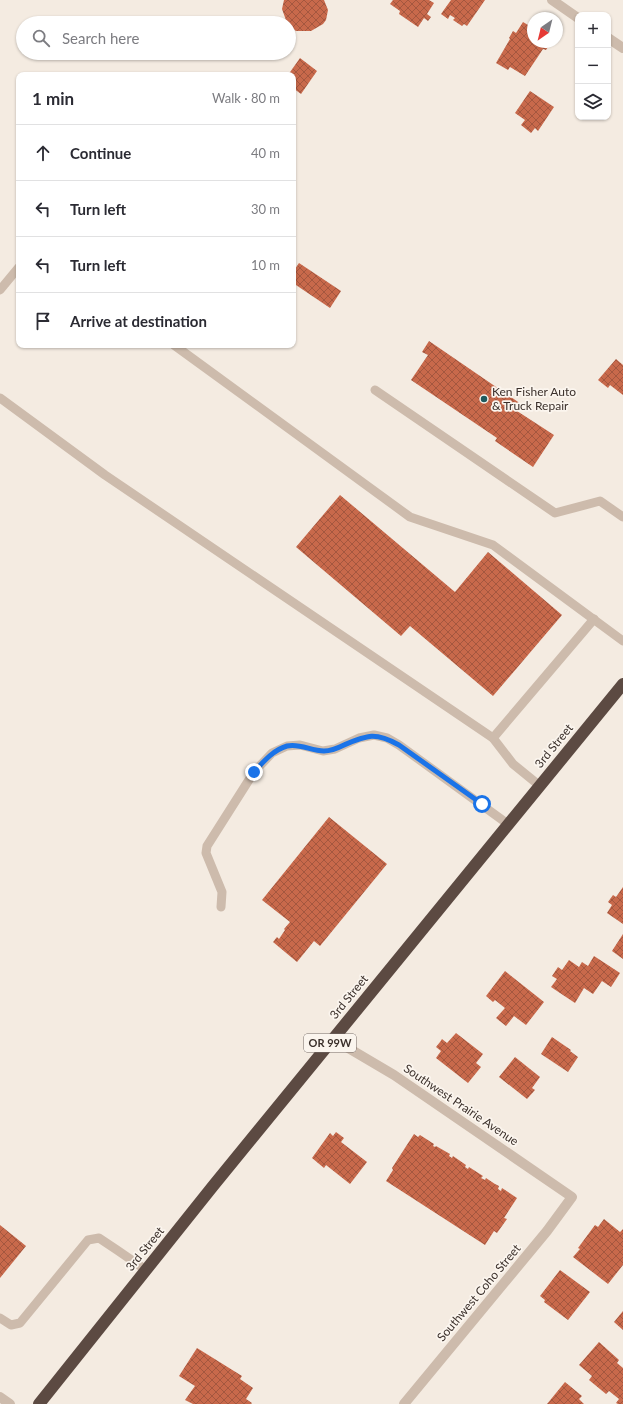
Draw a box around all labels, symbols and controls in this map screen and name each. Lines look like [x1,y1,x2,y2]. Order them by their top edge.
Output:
north arrow [527,12,563,48]
map controls [575,12,611,120]
button: + [575,12,611,48]
search box [16,16,296,60]
icon: search [30,27,52,49]
text: Search here [62,29,139,47]
button: − [575,48,611,84]
button: layers [575,84,611,120]
text: 1 min [32,88,74,109]
text: Walk · 80 m [212,90,280,106]
icon: ahead [32,142,54,164]
text: Continue [70,144,131,162]
text: 40 m [251,145,280,161]
icon: left [32,198,54,220]
text: Turn left [70,200,126,218]
text: 30 m [251,201,280,217]
icon: left [32,254,54,276]
text: Turn left [70,256,126,274]
text: 10 m [251,257,280,273]
icon: arrive [32,310,54,332]
text: Arrive at destination [70,312,207,330]
place label: Ken Fisher Auto & Truck Repair [492,384,576,413]
marker: Ken Fisher Auto & Truck Repair [479,394,489,404]
street label: 3rd Street [531,720,576,771]
route end [245,763,263,781]
route start [473,795,491,813]
street label: 3rd Street [326,971,371,1022]
road number: OR 99W [304,1034,356,1052]
street label: Southwest Prairie Avenue [401,1061,522,1149]
street label: 3rd Street [122,1223,167,1274]
street label: Southwest Coho Street [434,1241,524,1344]

